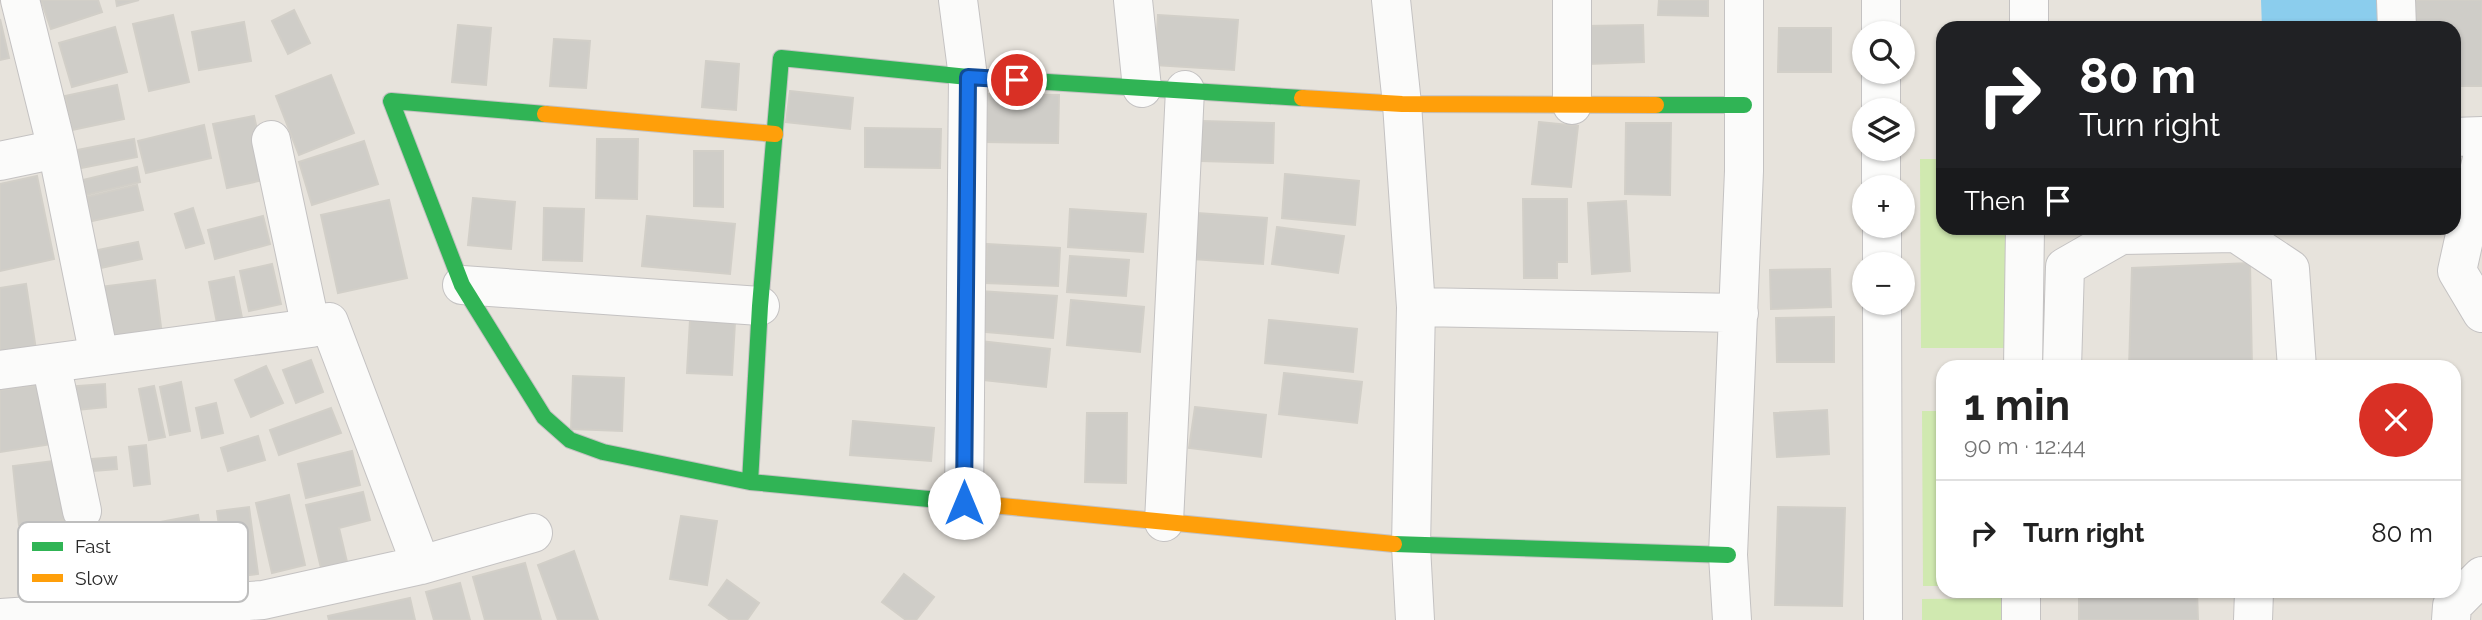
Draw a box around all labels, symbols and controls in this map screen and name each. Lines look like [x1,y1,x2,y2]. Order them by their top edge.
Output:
map controls [1852,21,1915,315]
button: search [1852,21,1915,84]
text: 80 m [2079,47,2196,104]
icon: right [1964,49,2055,140]
pin [987,50,1047,110]
icon: arrive [998,61,1036,99]
button: layers [1852,98,1915,161]
text: Turn right [2079,106,2220,143]
button: + [1852,175,1915,238]
icon: arrive [2039,182,2077,220]
text: Then [1964,186,2025,216]
button: − [1852,252,1915,315]
text: 1 min [1964,381,2070,430]
button: close [2359,383,2433,457]
text: 90 m · 12:44 [1964,432,2086,459]
position arrow [927,466,1001,540]
icon: right [1964,514,2002,552]
text: Turn right [2023,518,2144,548]
text: 80 m [2371,518,2433,548]
legend [18,522,248,602]
text: Fast [75,535,111,557]
text: Slow [75,567,119,589]

